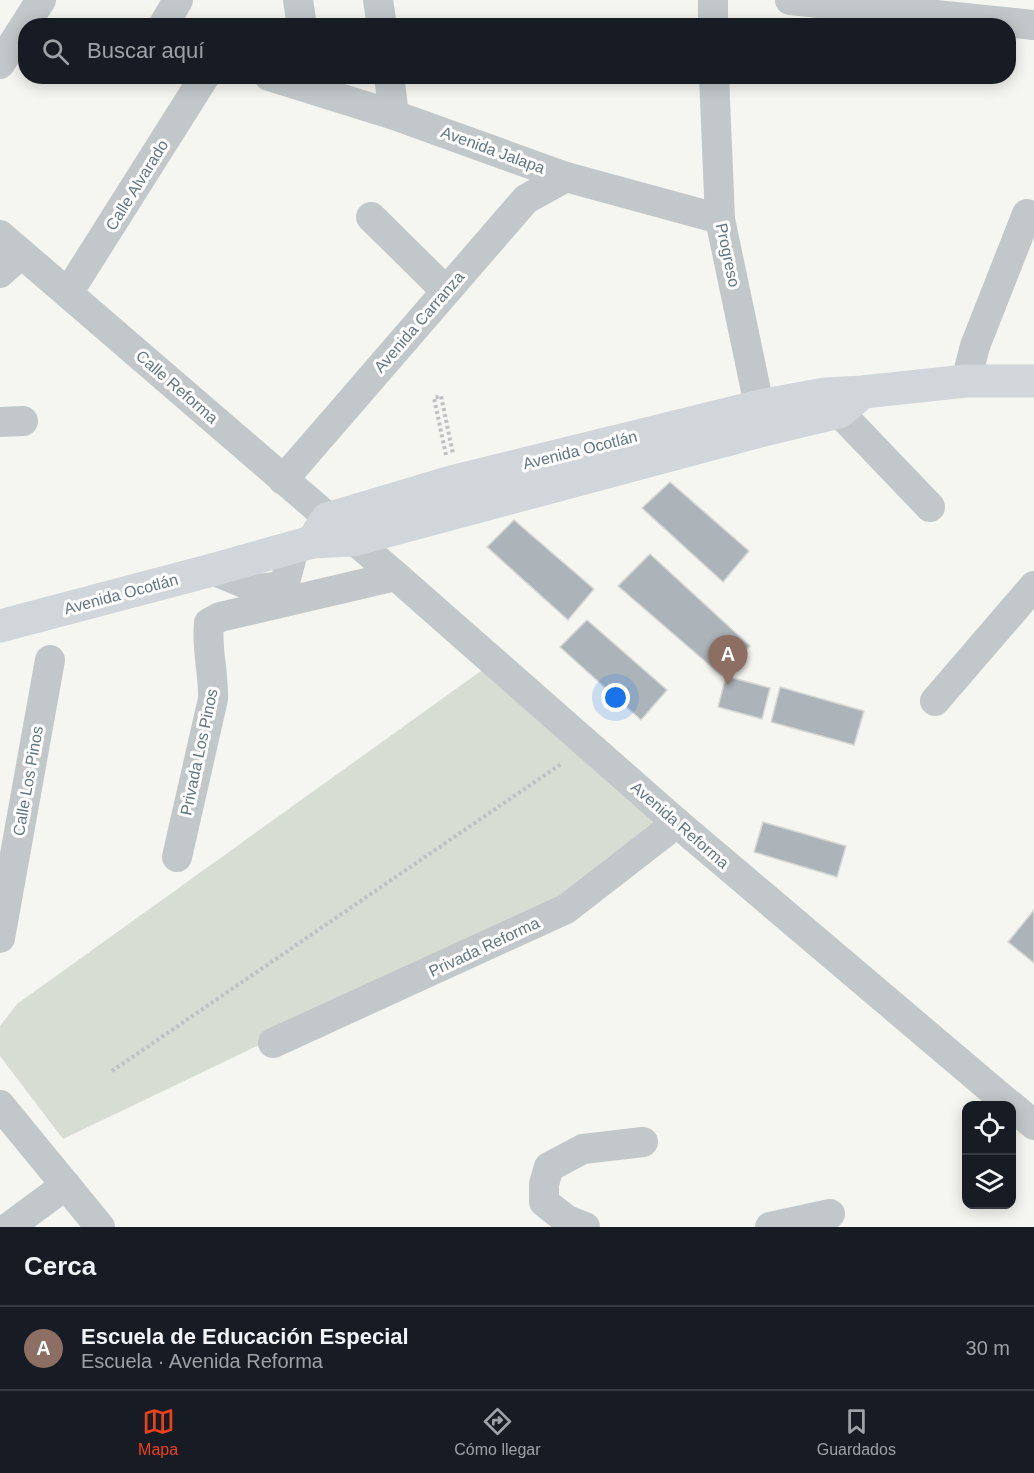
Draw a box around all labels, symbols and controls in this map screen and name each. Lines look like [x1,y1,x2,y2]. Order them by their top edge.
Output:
search box [18,18,1016,84]
icon: search [39,35,72,68]
text: Buscar aquí [87,38,204,63]
street label: Avenida Jalapa [439,123,547,177]
street label: Calle Alvarado [102,137,172,233]
street label: Progreso [713,221,743,289]
street label: Avenida Carranza [371,268,467,376]
street label: Calle Reforma [133,347,221,427]
street label: Avenida Ocotlán [521,428,639,472]
street label: Avenida Ocotlán [62,571,180,617]
pin: A [708,636,748,685]
your location [601,683,630,712]
street label: Privada Los Pinos [177,687,221,817]
street label: Calle Los Pinos [10,725,46,837]
street label: Avenida Reforma [628,778,732,872]
street label: Privada Reforma [426,914,542,980]
map controls [962,1101,1016,1209]
button: locate [962,1101,1016,1155]
button: layers [962,1155,1016,1209]
text: Cerca [24,1251,96,1281]
text: Escuela de Educación Especial [81,1324,409,1349]
text: A [36,1337,51,1359]
text: 30 m [966,1337,1010,1359]
text: Escuela · Avenida Reforma [81,1350,323,1372]
tab: Mapa [138,1405,178,1459]
tab: Cómo llegar [454,1405,541,1459]
tab: Guardados [817,1405,896,1459]

